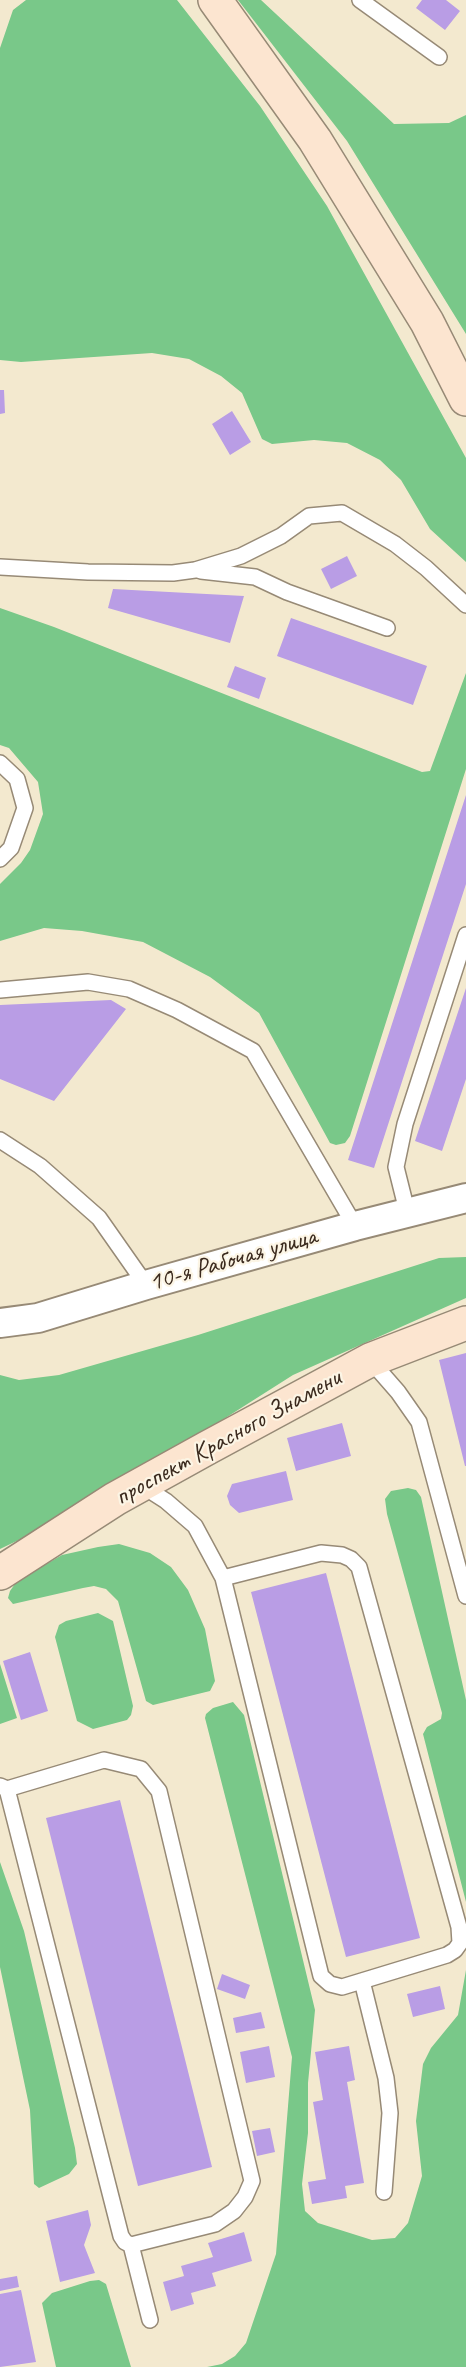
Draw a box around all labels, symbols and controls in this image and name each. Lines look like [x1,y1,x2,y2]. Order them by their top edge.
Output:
street label: 10-я Рабочая улица [146,1221,320,1299]
street label: проспект Красного Знамени [109,1363,347,1513]

